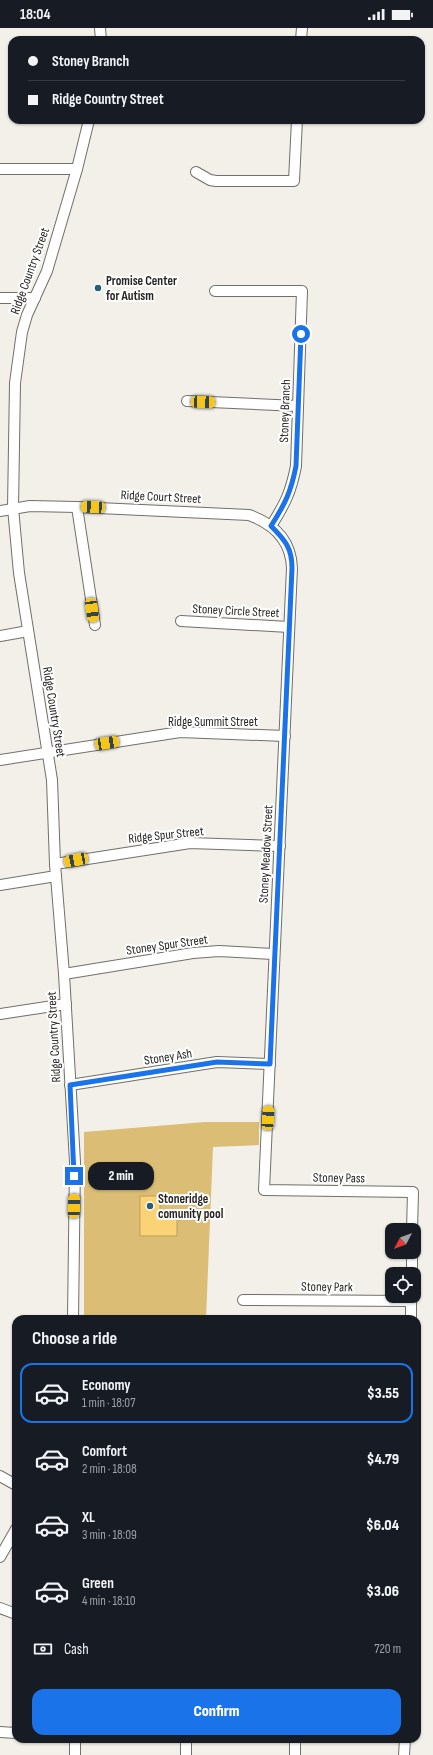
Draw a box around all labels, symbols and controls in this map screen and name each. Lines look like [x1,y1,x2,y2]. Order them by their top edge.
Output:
text: 18:04 [20,5,50,24]
text: Stoney Branch [52,52,129,71]
text: Ridge Country Street [52,90,164,109]
street label: Ridge Country Street [7,225,53,317]
place label: Promise Center for Autism [106,273,177,304]
marker: Promise Center for Autism [93,283,103,293]
route start [292,325,310,343]
street label: Stoney Branch [276,379,294,443]
car [191,396,215,408]
street label: Ridge Court Street [120,487,202,507]
car [81,500,105,514]
car [84,597,100,623]
street label: Stoney Circle Street [192,601,280,621]
street label: Ridge Country Street [39,666,69,758]
street label: Ridge Summit Street [168,714,258,730]
car [94,735,120,751]
street label: Stoney Meadow Street [255,805,277,903]
street label: Ridge Spur Street [127,823,205,847]
car [63,852,89,868]
street label: Stoney Spur Street [125,931,209,959]
street label: Ridge Country Street [44,991,64,1083]
street label: Stoney Ash [143,1045,193,1069]
car [261,1106,275,1130]
callout: 2 min [88,1162,154,1190]
route end [65,1167,83,1185]
text: 2 min [108,1168,134,1184]
street label: Stoney Pass [313,1170,366,1186]
place label: Stoneridge comunity pool [158,1191,224,1222]
car [68,1194,80,1218]
marker: Stoneridge comunity pool [145,1201,155,1211]
north arrow [385,1223,421,1259]
map controls [385,1223,421,1303]
button: locate [385,1267,421,1303]
street label: Stoney Park [301,1279,353,1295]
text: Choose a ride [32,1328,117,1349]
icon: car [34,1375,70,1411]
text: Economy [82,1376,131,1395]
text: $3.55 [367,1384,399,1403]
text: 1 min · 18:07 [82,1395,135,1411]
icon: car [34,1441,70,1477]
text: Comfort [82,1442,127,1461]
text: $4.79 [367,1450,399,1469]
text: 2 min · 18:08 [82,1461,137,1477]
icon: car [34,1507,70,1543]
text: XL [82,1508,95,1527]
text: $6.04 [366,1516,399,1535]
text: 3 min · 18:09 [82,1527,137,1543]
icon: car [34,1573,70,1609]
text: Green [82,1574,114,1593]
text: $3.06 [366,1582,399,1601]
text: 4 min · 18:10 [82,1593,136,1609]
icon: cash [32,1638,54,1660]
text: Cash [64,1640,89,1659]
text: 720 m [374,1641,401,1657]
button: Confirm [32,1689,401,1735]

